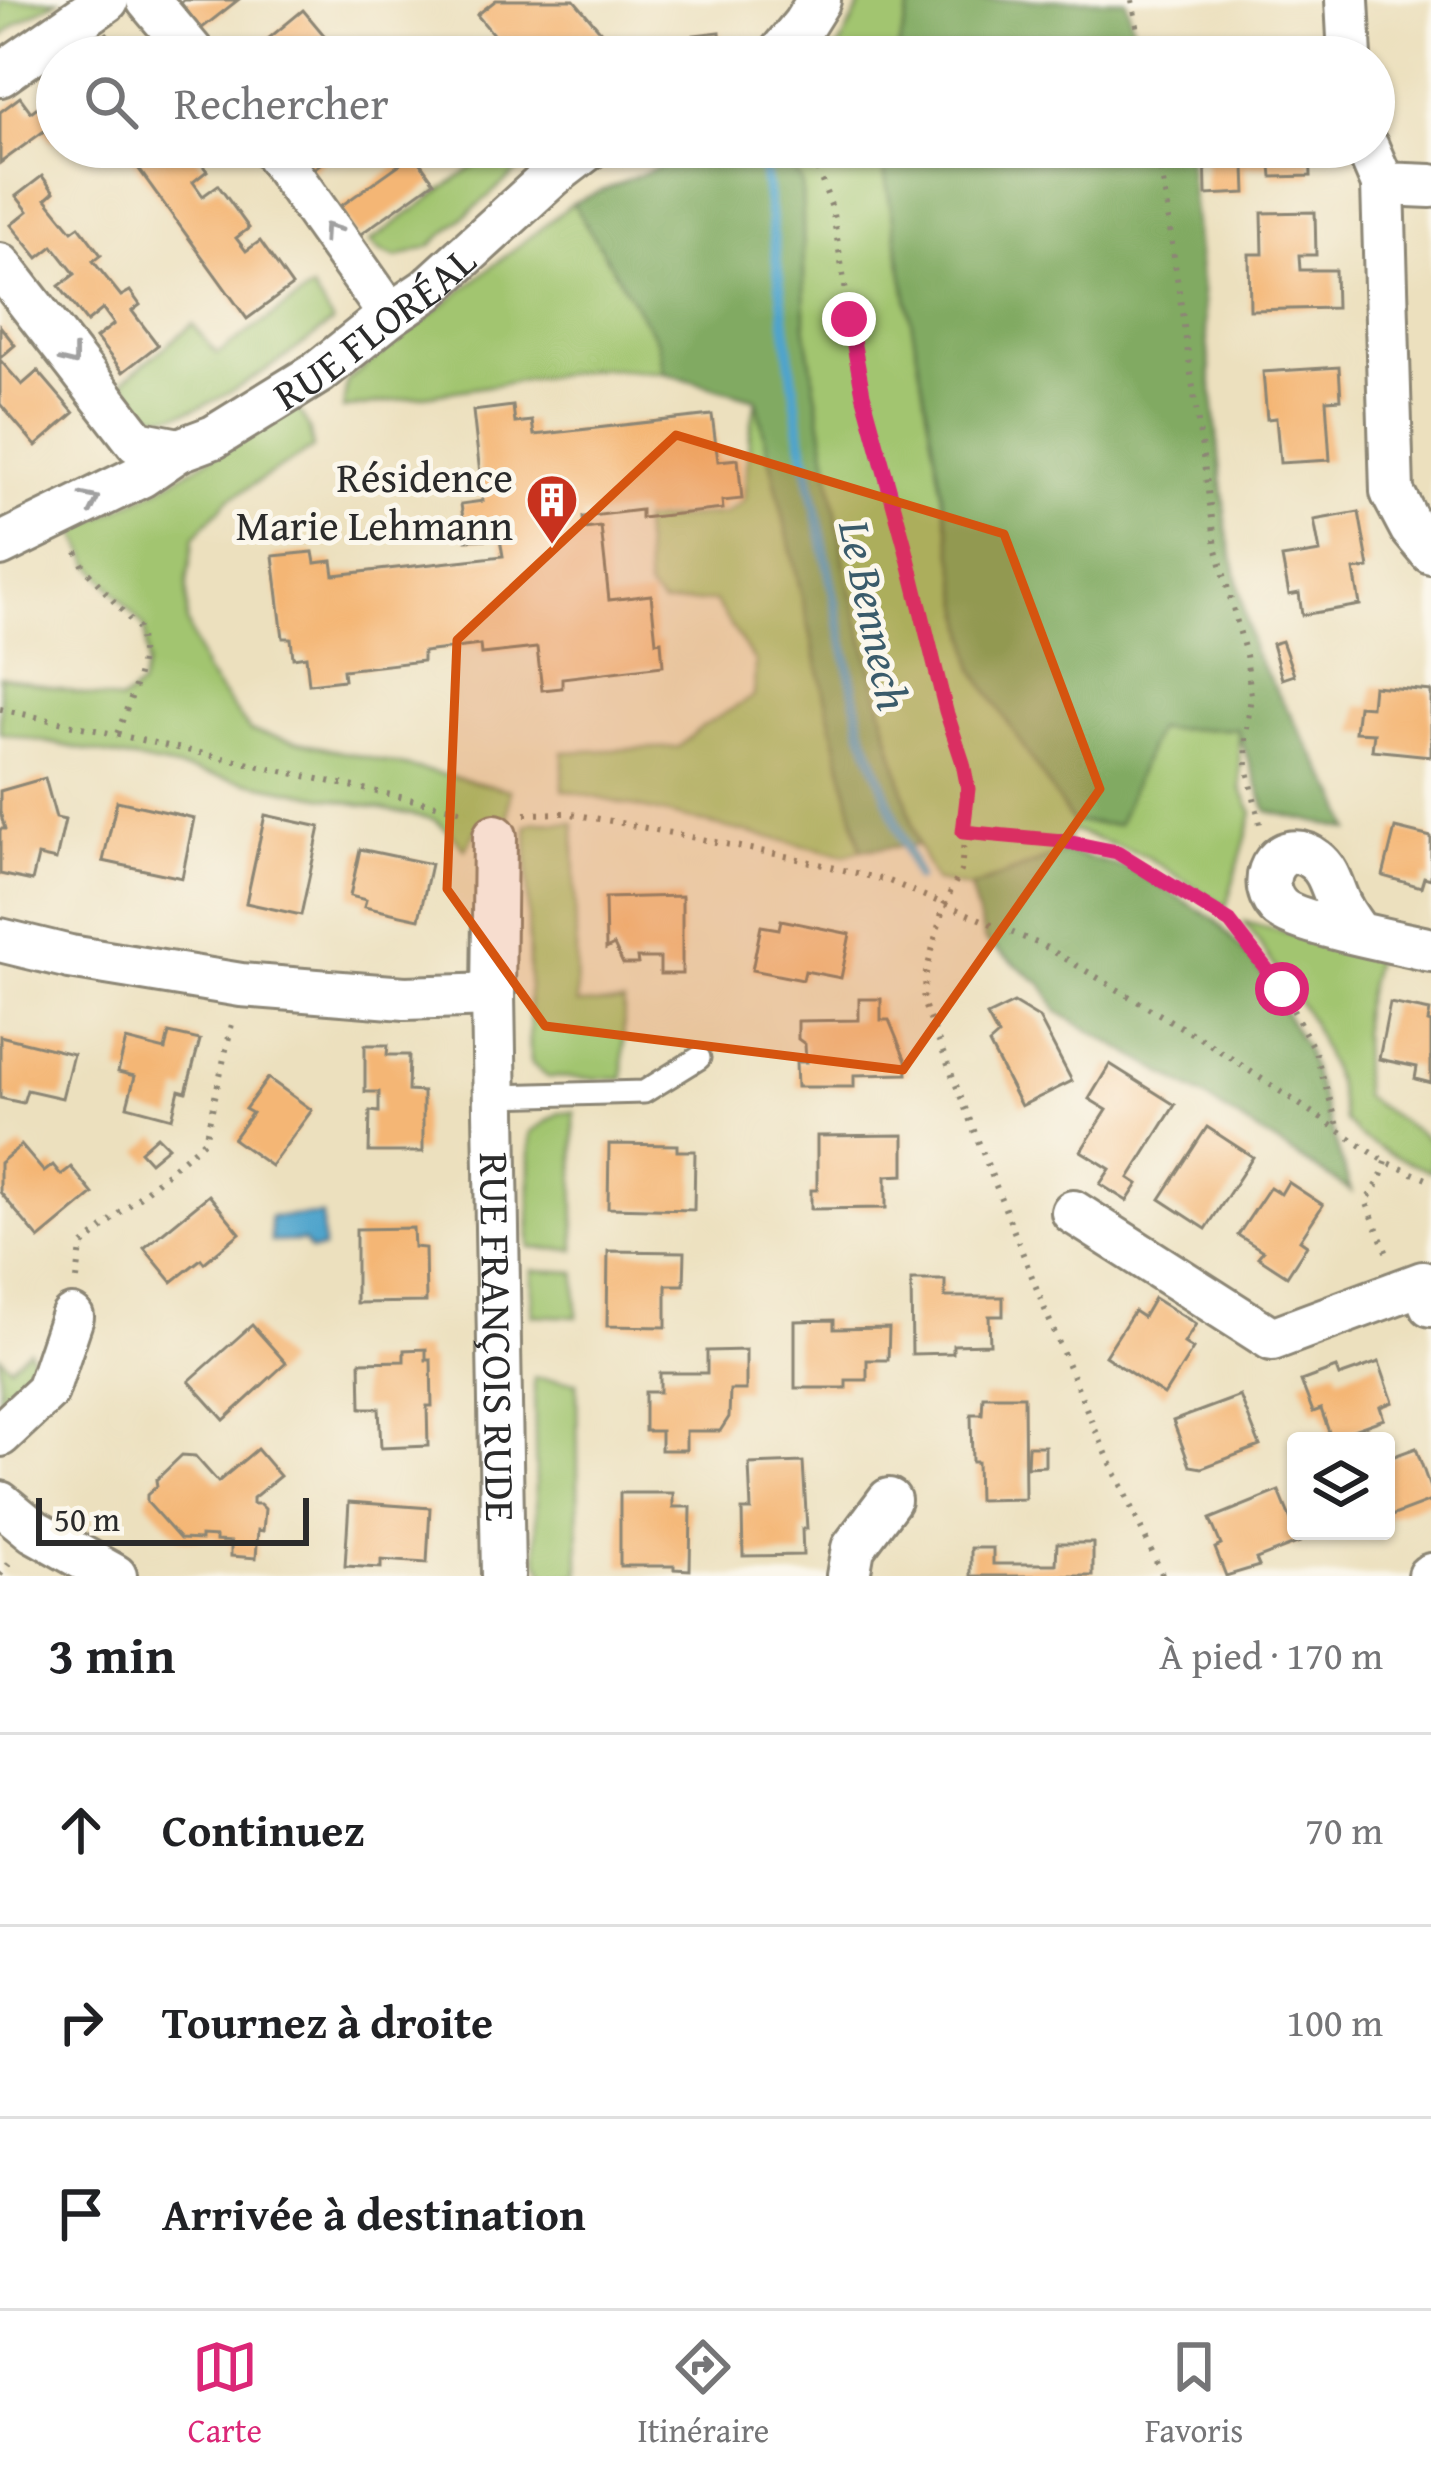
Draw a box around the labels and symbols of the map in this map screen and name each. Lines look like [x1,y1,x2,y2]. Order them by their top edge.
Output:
one-way arrow [323,223,345,244]
street label: RUE FLORÉAL [261,230,488,424]
route end [822,292,876,346]
one-way arrow [57,345,79,366]
place label: Résidence Marie Lehmann [236,446,513,555]
building icon: Résidence Marie Lehmann [524,472,580,546]
one-way arrow [79,492,100,515]
water label: Le Bennech [823,513,927,716]
route start [1255,962,1309,1016]
street label: RUE FRANÇOIS RUDE [465,1152,533,1522]
scale bar [36,1492,309,1545]

